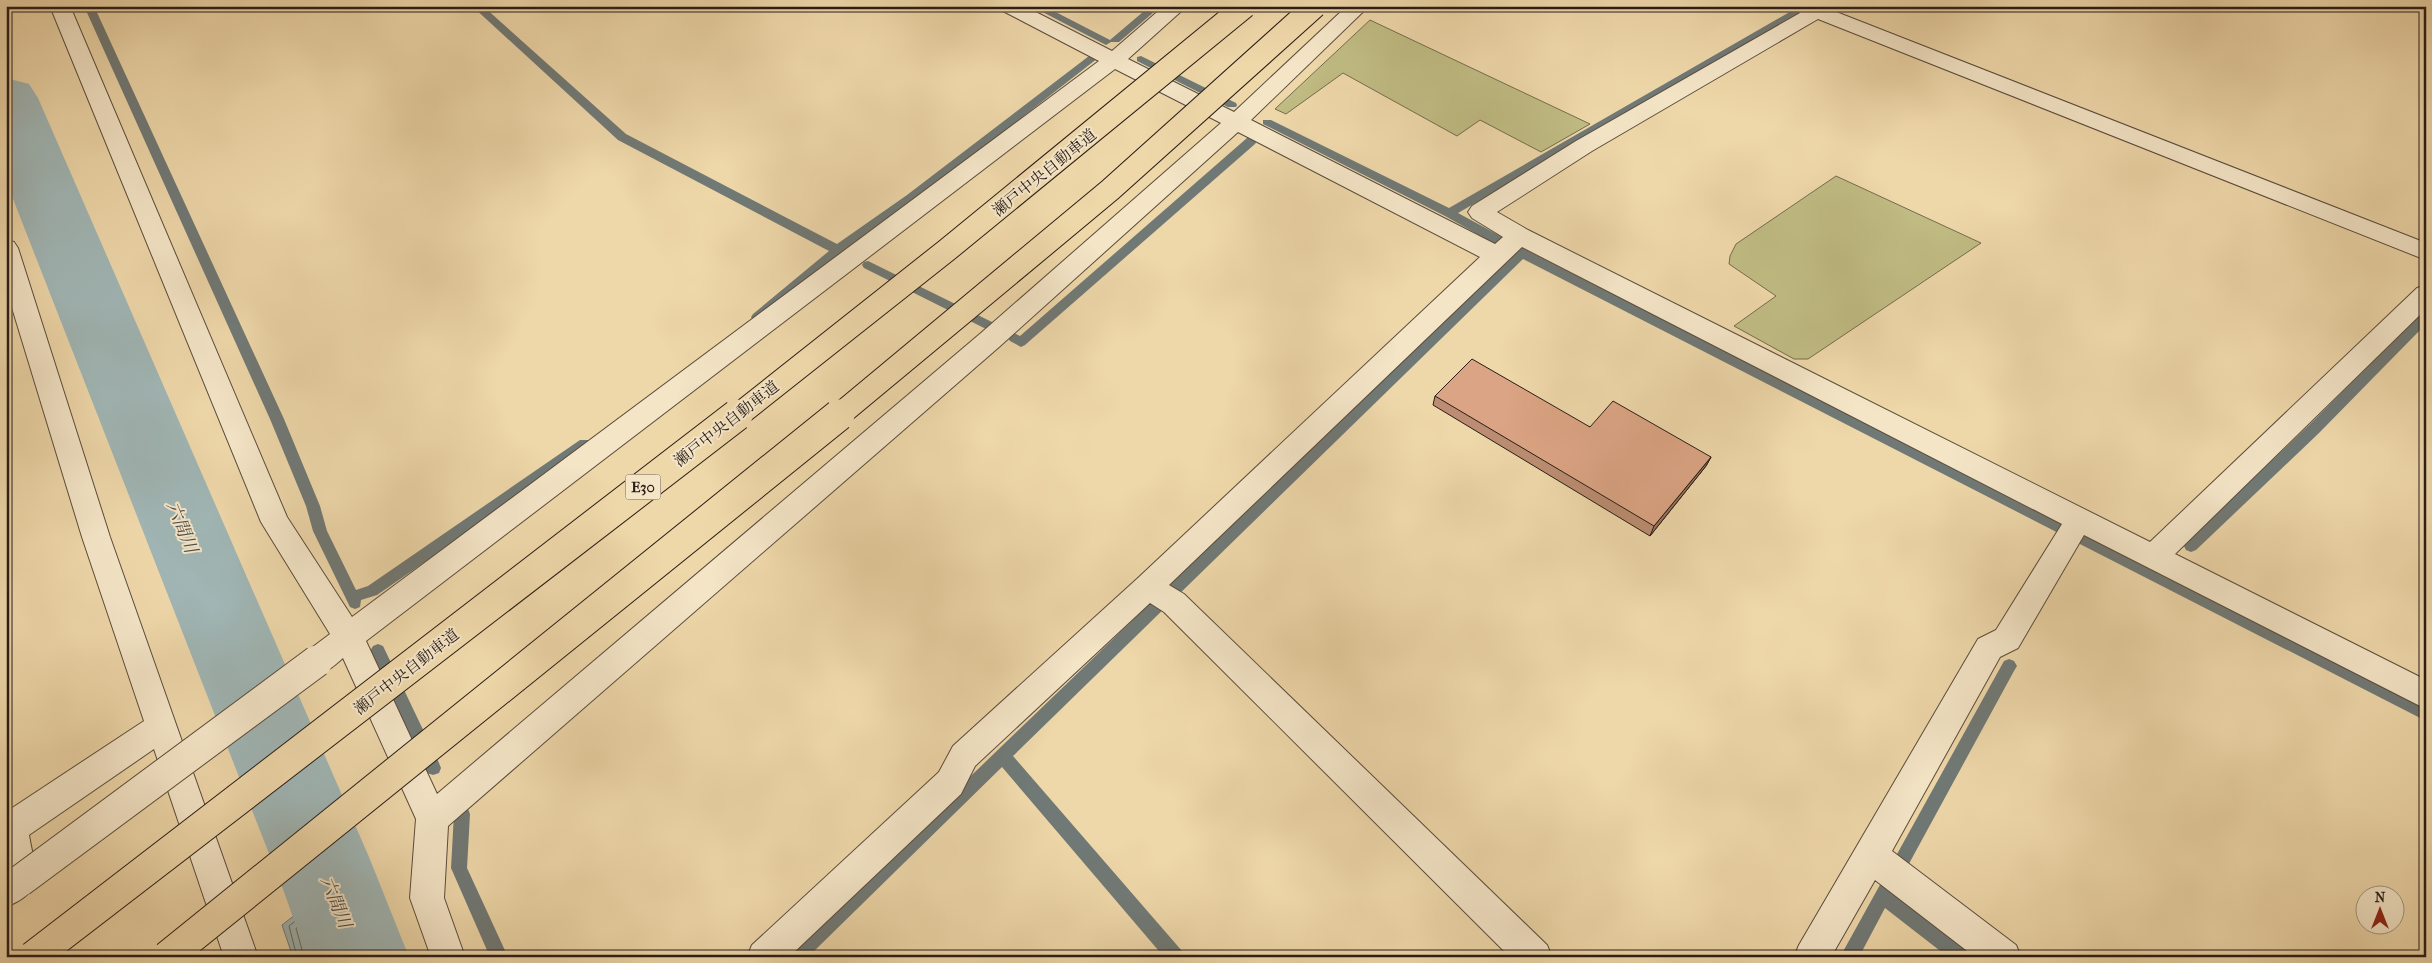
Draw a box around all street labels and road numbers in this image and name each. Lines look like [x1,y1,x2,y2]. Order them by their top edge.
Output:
street label: 瀬戸中央自動車道 [989,125,1100,220]
street label: 瀬戸中央自動車道 [670,377,783,470]
road number: E30 [626,474,660,500]
street label: 瀬戸中央自動車道 [350,625,463,718]

